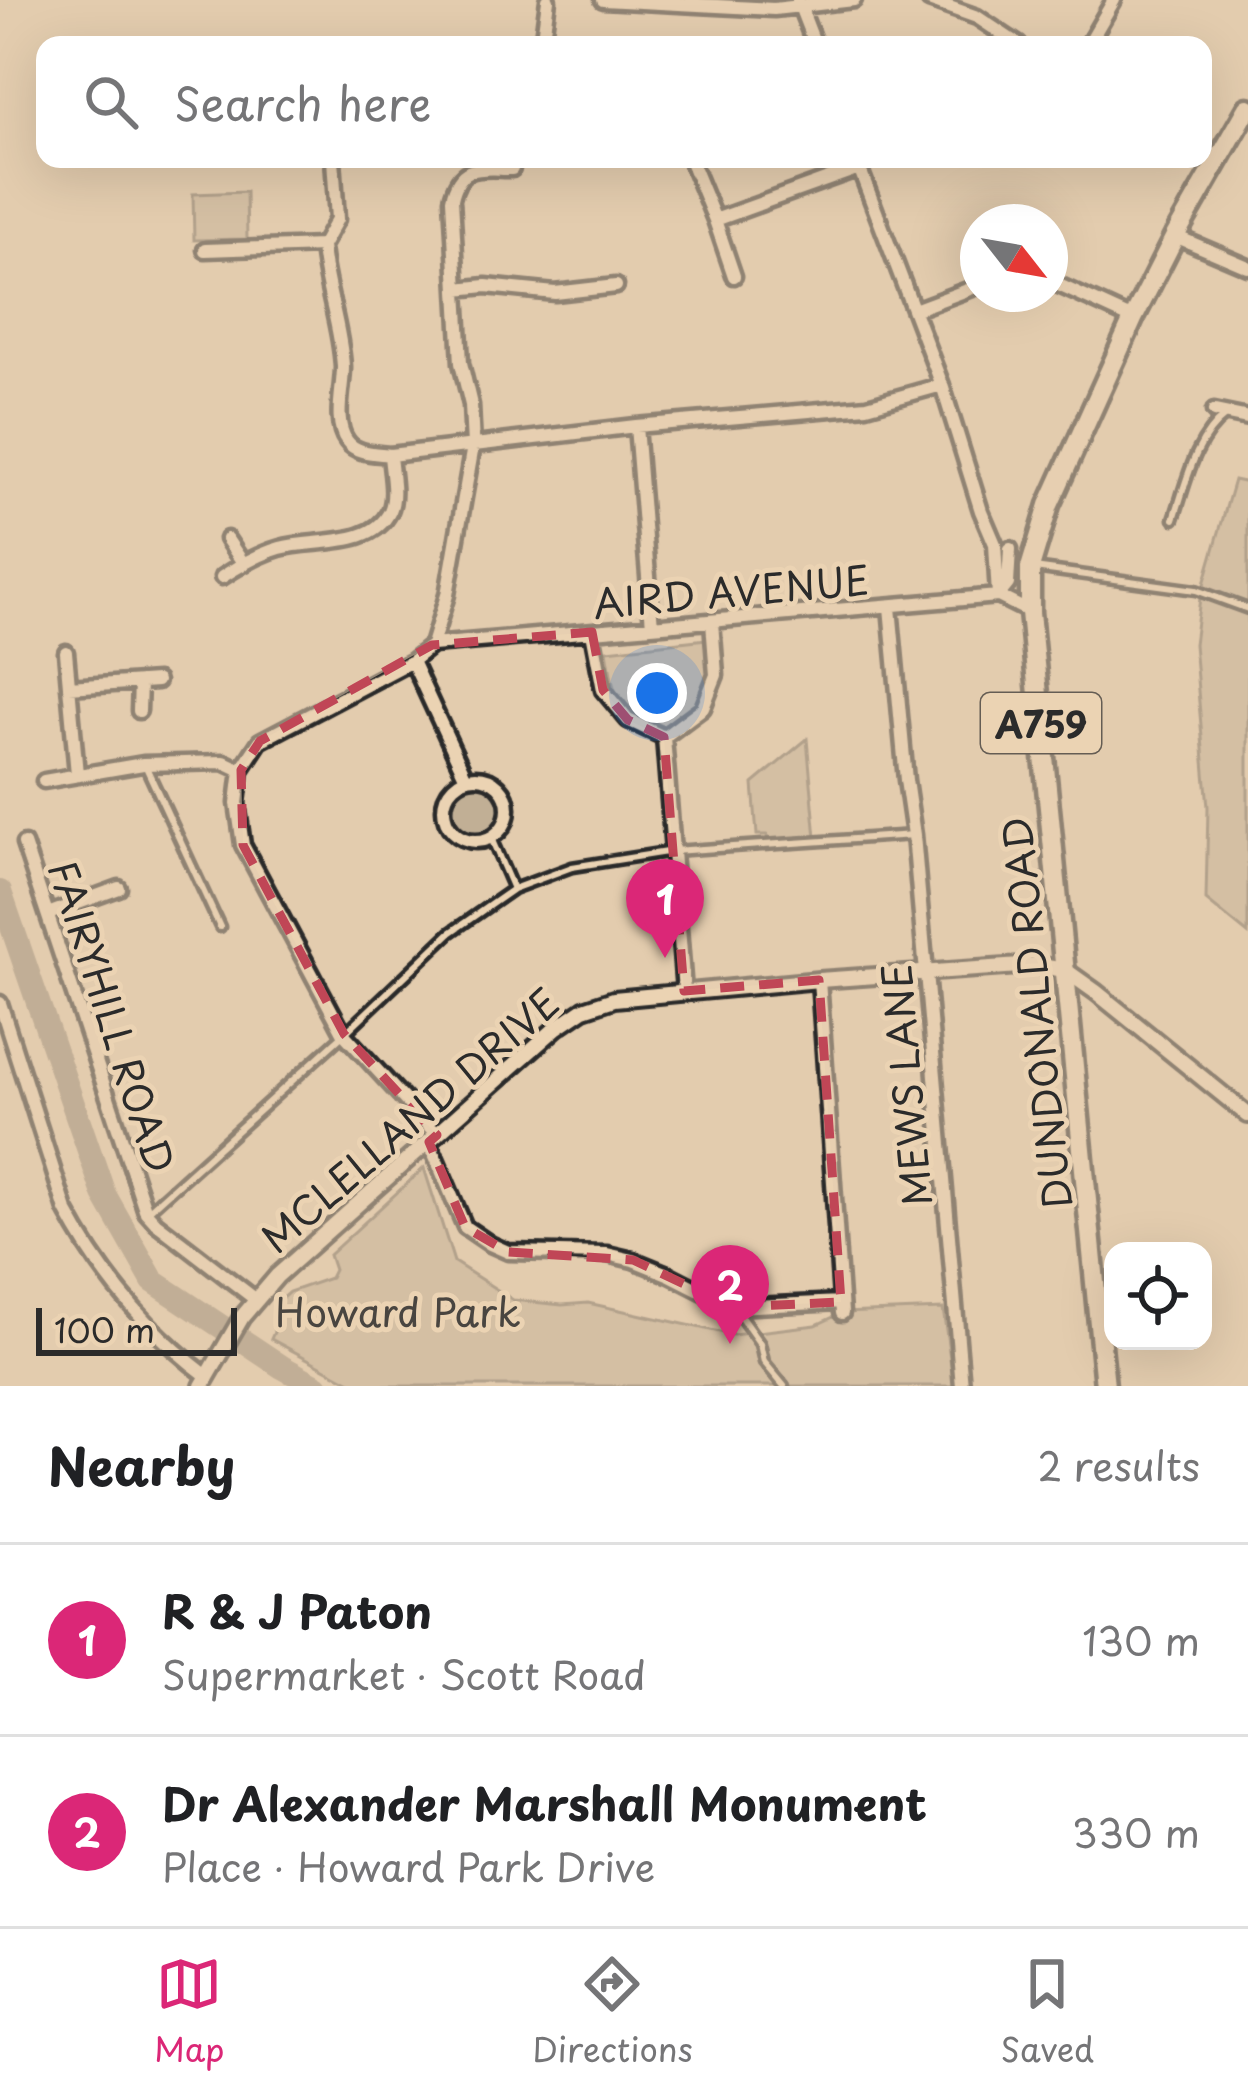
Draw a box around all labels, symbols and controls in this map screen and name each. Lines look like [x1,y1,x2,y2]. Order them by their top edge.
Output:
search box [36,36,1212,168]
text: Search here [174,68,431,136]
icon: search [78,69,144,135]
north arrow [960,204,1068,312]
street label: AIRD AVENUE [591,549,871,631]
your location [627,663,687,723]
road number: A759 [981,693,1101,753]
street label: DUNDONALD ROAD [985,814,1085,1212]
street label: FAIRYHILL ROAD [35,852,191,1180]
pin: 1 [626,859,704,958]
street label: MEWS LANE [865,961,945,1209]
street label: MCLELLAND DRIVE [247,973,571,1265]
map controls [1104,1242,1212,1350]
button: locate [1104,1242,1212,1350]
pin: 2 [691,1245,769,1344]
park label: Howard Park [275,1281,521,1340]
scale bar [36,1302,237,1355]
text: 100 m [54,1304,155,1354]
text: Nearby [48,1426,235,1503]
text: 2 results [1038,1435,1200,1494]
text: R & J Paton [162,1576,432,1644]
text: 1 [78,1610,96,1669]
text: 130 m [1082,1610,1200,1669]
text: Supermarket · Scott Road [162,1644,646,1703]
text: Dr Alexander Marshall Monument [162,1768,927,1836]
text: 2 [73,1802,101,1861]
text: 330 m [1072,1802,1200,1861]
text: Place · Howard Park Drive [162,1836,655,1895]
tab: Map [154,1951,224,2073]
tab: Directions [532,1951,693,2073]
tab: Saved [1000,1951,1094,2073]

